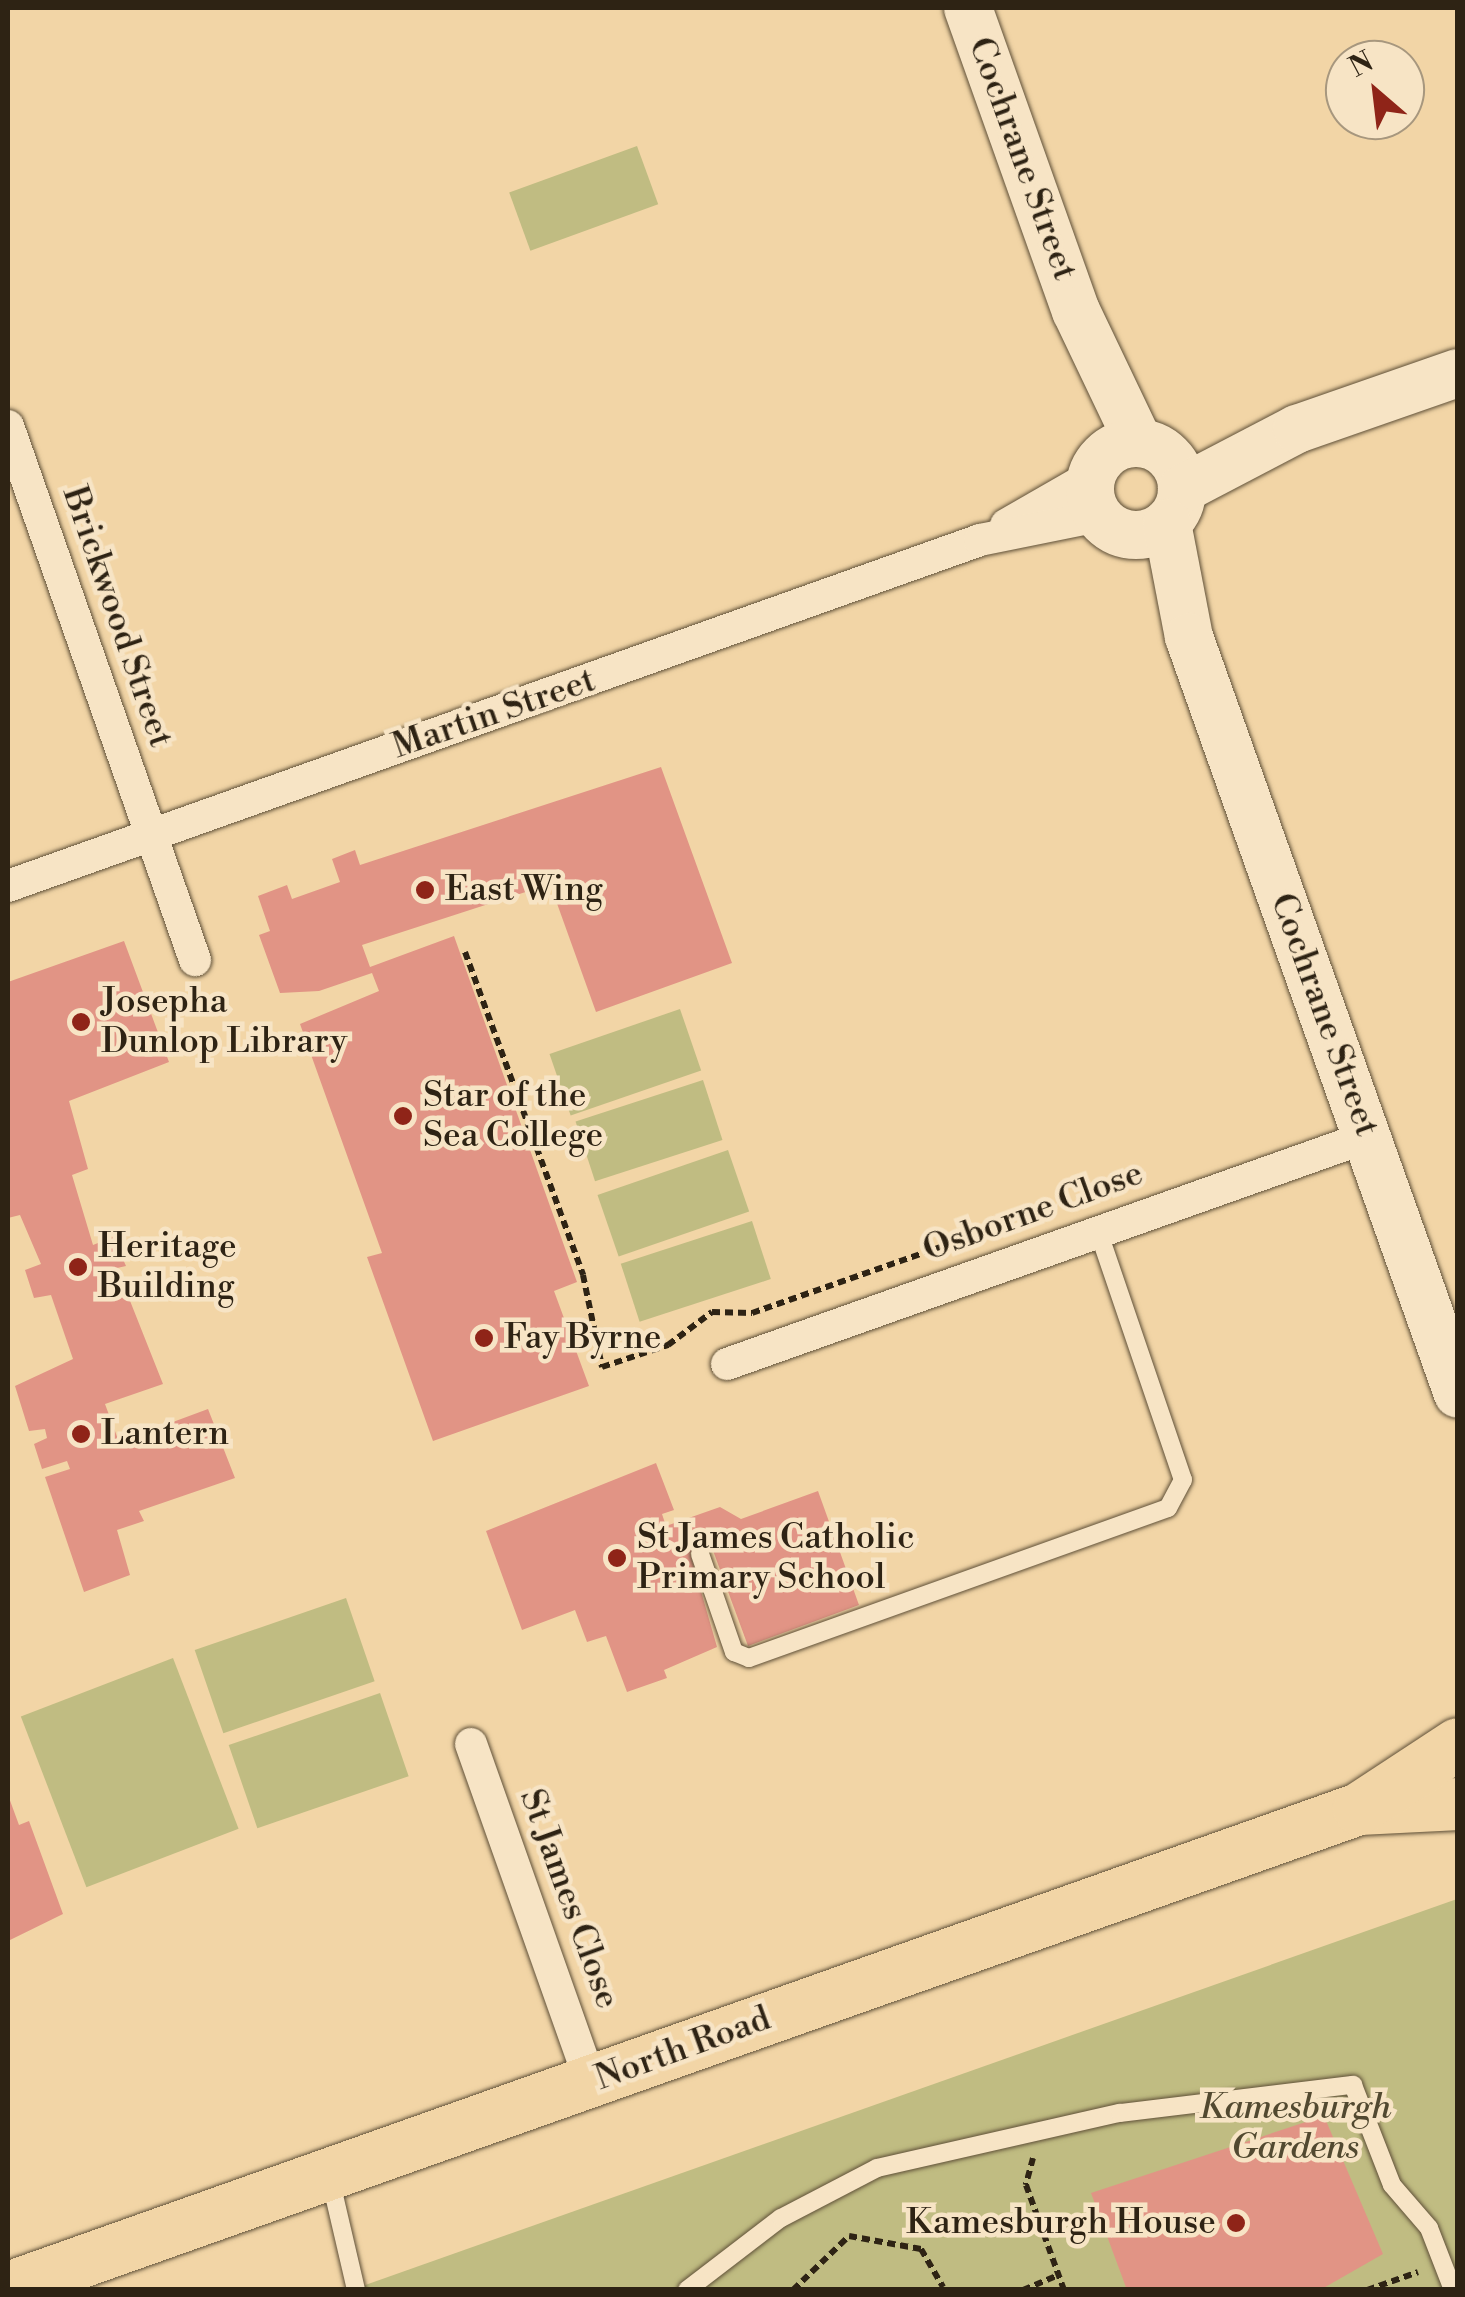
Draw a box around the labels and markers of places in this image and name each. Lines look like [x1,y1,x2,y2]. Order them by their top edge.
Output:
place label: East Wing [445,869,603,911]
marker: East Wing [414,879,436,901]
place label: Josepha Dunlop Library [101,981,347,1063]
marker: Josepha Dunlop Library [70,1011,92,1033]
place label: Star of the Sea College [423,1075,603,1157]
marker: Star of the Sea College [392,1105,414,1127]
place label: Heritage Building [98,1226,237,1308]
marker: Heritage Building [67,1256,89,1278]
place label: Fay Byrne [504,1317,661,1359]
marker: Fay Byrne [473,1327,495,1349]
place label: Lantern [101,1413,229,1455]
marker: Lantern [70,1423,92,1445]
place label: St James Catholic Primary School [637,1517,915,1599]
marker: St James Catholic Primary School [606,1547,628,1569]
place label: Kamesburgh House [906,2202,1216,2244]
marker: Kamesburgh House [1225,2212,1247,2234]

